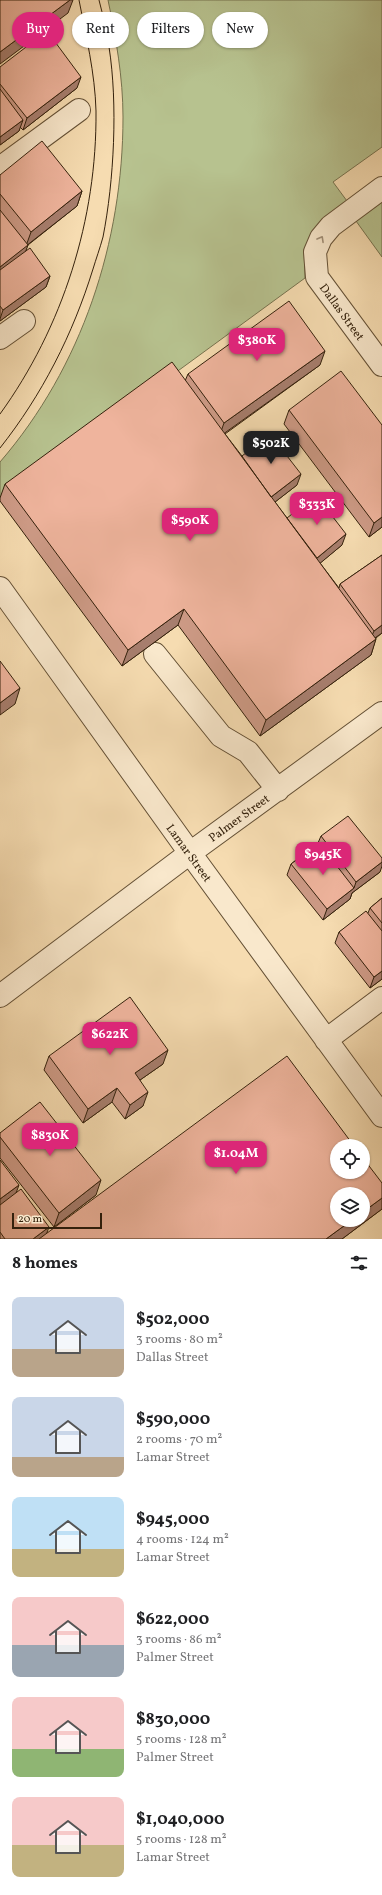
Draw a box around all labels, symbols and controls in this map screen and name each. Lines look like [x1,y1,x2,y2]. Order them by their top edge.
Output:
chip: Buy [12,12,64,48]
chip: Rent [72,12,129,48]
chip: Filters [137,12,204,48]
chip: New [212,12,268,48]
one-way arrow [317,236,324,244]
street label: Dallas Street [315,281,367,344]
pin: $380K [229,328,285,362]
text: $380K [238,332,276,350]
pin: $502K [243,431,299,465]
text: $502K [252,435,290,453]
pin: $333K [289,492,345,526]
text: $333K [299,496,335,514]
pin: $590K [162,508,218,542]
text: $590K [171,512,209,530]
street label: Palmer Street [206,791,273,846]
street label: Lamar Street [162,821,215,886]
pin: $945K [295,842,351,876]
text: $945K [304,846,342,864]
pin: $622K [82,1022,138,1056]
text: $622K [91,1026,129,1044]
pin: $830K [22,1123,78,1157]
text: $830K [31,1127,69,1145]
map controls [330,1139,370,1227]
button: locate [330,1139,370,1179]
pin: $1.04M [203,1141,269,1175]
text: $1.04M [214,1145,258,1163]
button: layers [330,1187,370,1227]
scale bar [12,1211,102,1230]
text: 20 m [18,1212,42,1227]
text: 8 homes [12,1252,78,1275]
icon: filters [348,1252,370,1274]
text: $502,000 [136,1308,209,1331]
icon: home [44,1313,92,1361]
text: 3 rooms · 80 m² [136,1331,223,1349]
text: Dallas Street [136,1349,208,1367]
text: $590,000 [136,1408,210,1431]
icon: home [44,1413,92,1461]
text: 2 rooms · 70 m² [136,1431,222,1449]
text: Lamar Street [136,1449,210,1467]
text: $945,000 [136,1508,209,1531]
icon: home [44,1513,92,1561]
text: 4 rooms · 124 m² [136,1531,229,1549]
text: Lamar Street [136,1549,210,1567]
text: $622,000 [136,1608,209,1631]
icon: home [44,1613,92,1661]
text: 3 rooms · 86 m² [136,1631,221,1649]
text: Palmer Street [136,1649,214,1667]
text: $830,000 [136,1708,210,1731]
icon: home [44,1713,92,1761]
text: 5 rooms · 128 m² [136,1731,227,1749]
text: Palmer Street [136,1749,214,1767]
text: $1,040,000 [136,1808,225,1831]
icon: home [44,1813,92,1861]
text: 5 rooms · 128 m² [136,1831,227,1849]
text: Lamar Street [136,1849,210,1867]

